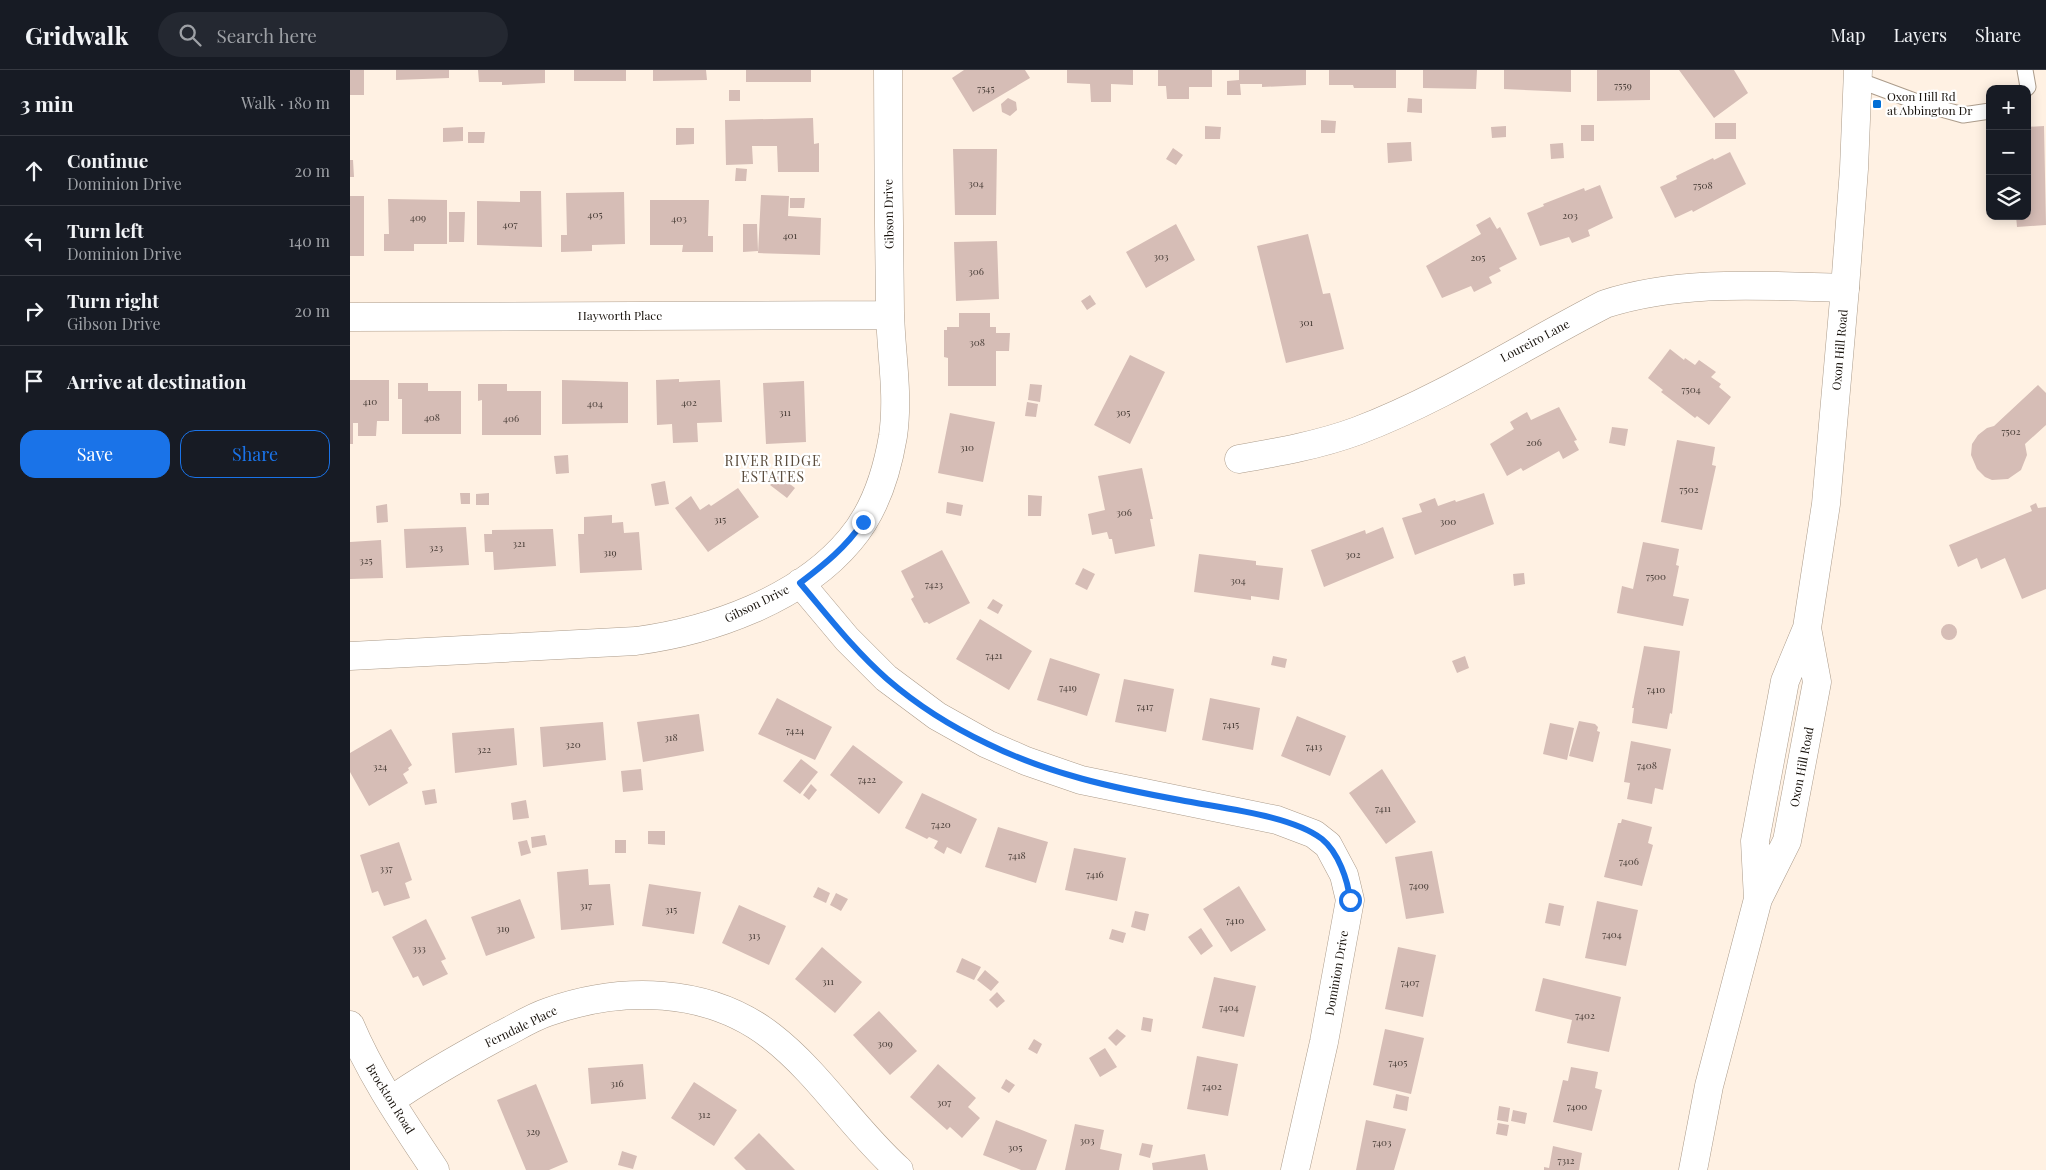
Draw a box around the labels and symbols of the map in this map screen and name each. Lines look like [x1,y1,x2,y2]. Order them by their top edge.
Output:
house number: 7559 [1614,78,1632,92]
house number: 7545 [977,81,995,95]
place label: Oxon Hill Rd at Abbington Dr [1887,88,1973,118]
marker: Oxon Hill Rd at Abbington Dr [1871,98,1883,110]
house number: 304 [968,176,984,190]
house number: 7508 [1693,178,1713,192]
street label: Gibson Drive [879,179,897,249]
house number: 405 [587,207,603,221]
house number: 203 [1562,208,1578,222]
house number: 409 [410,210,426,224]
house number: 403 [671,211,687,225]
house number: 407 [503,217,518,231]
house number: 401 [783,228,798,242]
house number: 303 [1153,249,1169,263]
house number: 205 [1471,250,1485,264]
house number: 306 [968,264,984,278]
street label: Hayworth Place [578,307,662,323]
street label: Oxon Hill Road [1827,309,1851,391]
house number: 301 [1299,315,1313,329]
street label: Loureiro Lane [1497,315,1572,365]
house number: 308 [969,335,985,349]
house number: 7504 [1681,382,1701,396]
house number: 410 [363,394,377,408]
house number: 402 [681,395,697,409]
house number: 404 [587,396,603,410]
house number: 311 [779,405,791,419]
house number: 305 [1116,405,1130,419]
house number: 408 [424,410,440,424]
house number: 406 [503,411,519,425]
house number: 7502 [2002,424,2021,438]
house number: 206 [1526,435,1542,449]
house number: 310 [960,440,974,454]
district label: RIVER RIDGE ESTATES [725,451,821,486]
house number: 7502 [1680,482,1699,496]
house number: 306 [1116,505,1132,519]
route end [852,511,875,534]
house number: 315 [714,512,726,526]
house number: 300 [1440,514,1456,528]
house number: 321 [513,536,526,550]
house number: 323 [429,540,443,554]
house number: 319 [603,545,617,559]
house number: 302 [1345,547,1361,561]
house number: 325 [359,553,373,567]
house number: 7500 [1646,569,1666,583]
house number: 304 [1230,573,1246,587]
house number: 7423 [925,577,943,591]
street label: Gibson Drive [722,581,792,626]
house number: 7421 [985,648,1003,662]
house number: 7419 [1059,680,1077,694]
house number: 7410 [1647,682,1665,696]
house number: 7417 [1137,699,1153,713]
house number: 7415 [1223,717,1239,731]
house number: 7424 [786,723,804,737]
street label: Oxon Hill Road [1785,725,1817,808]
house number: 318 [664,730,678,744]
house number: 320 [565,737,581,751]
house number: 7413 [1306,739,1323,753]
house number: 322 [477,742,491,756]
house number: 7408 [1637,758,1657,772]
house number: 324 [373,759,387,773]
house number: 7422 [858,772,876,786]
house number: 7411 [1375,801,1391,815]
house number: 7420 [931,817,951,831]
house number: 7418 [1008,848,1026,862]
house number: 7406 [1619,854,1639,868]
house number: 337 [379,861,393,875]
house number: 7416 [1086,867,1104,881]
house number: 7409 [1409,878,1429,892]
route start [1339,889,1362,912]
house number: 317 [580,898,592,912]
house number: 315 [665,902,677,916]
house number: 7410 [1226,913,1244,927]
house number: 319 [496,921,510,935]
house number: 7404 [1602,927,1622,941]
house number: 313 [748,928,761,942]
street label: Dominion Drive [1321,929,1351,1017]
house number: 333 [412,941,426,955]
house number: 311 [822,974,834,988]
house number: 7407 [1401,975,1419,989]
house number: 7404 [1219,1000,1239,1014]
street label: Ferndale Place [482,1002,559,1051]
house number: 7402 [1575,1008,1595,1022]
house number: 309 [877,1036,893,1050]
house number: 7405 [1389,1055,1407,1069]
street label: Brockton Road [363,1060,419,1137]
house number: 316 [610,1076,624,1090]
house number: 7402 [1202,1079,1222,1093]
house number: 307 [937,1095,951,1109]
house number: 7400 [1567,1099,1587,1113]
house number: 312 [698,1107,711,1121]
house number: 329 [526,1124,540,1138]
house number: 303 [1079,1133,1095,1147]
house number: 7403 [1372,1135,1392,1149]
house number: 305 [1008,1140,1022,1154]
house number: 7312 [1557,1153,1575,1167]

